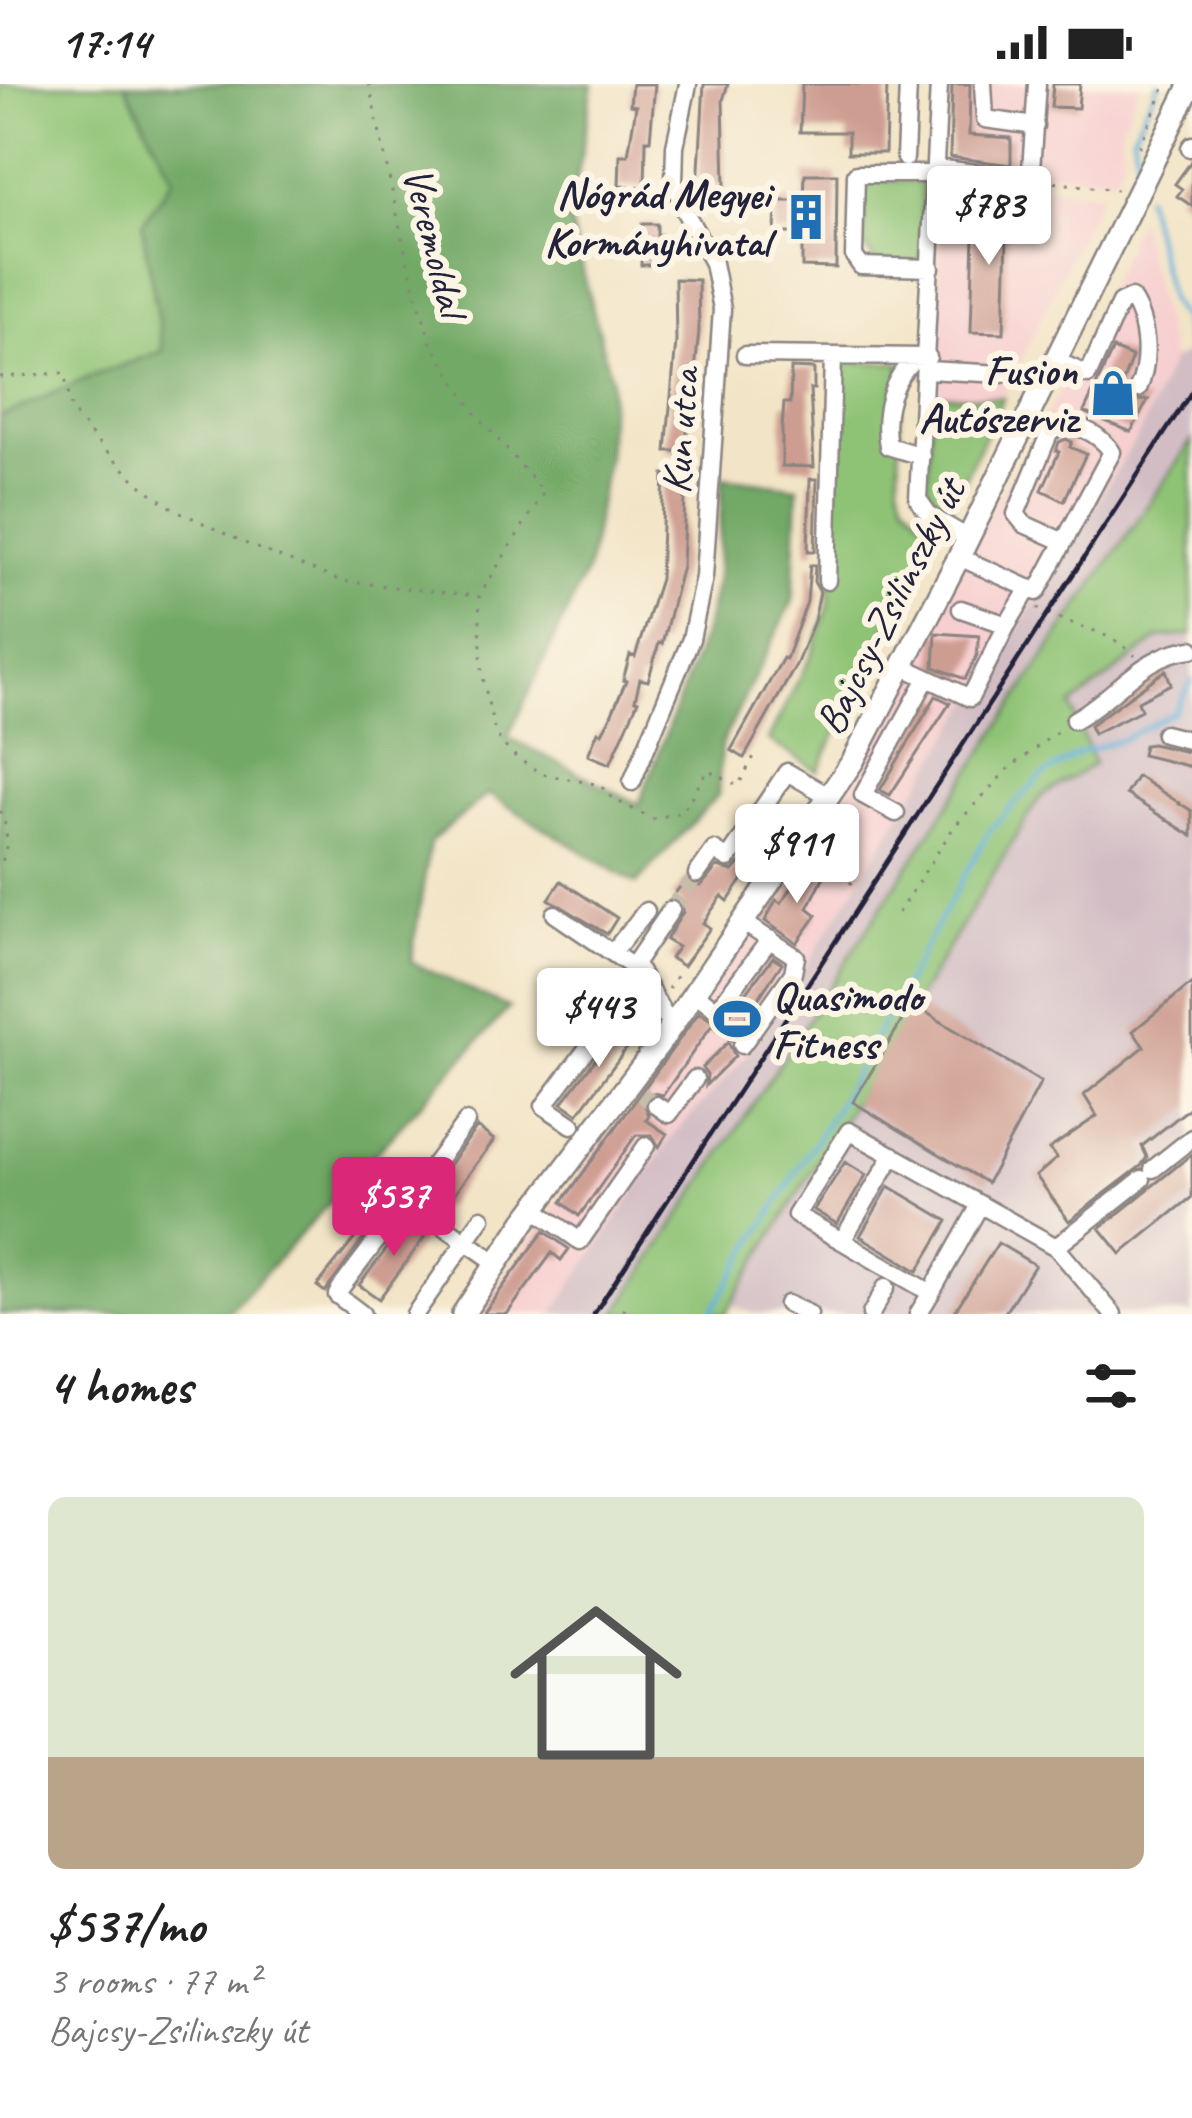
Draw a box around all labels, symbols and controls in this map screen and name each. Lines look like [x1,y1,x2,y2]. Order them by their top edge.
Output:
text: 17:14 [60,14,150,71]
street label: Veremoldal [391,162,480,328]
pin: $783 [918,166,1060,268]
place label: Nógrád Megyei Kormányhivatal [545,168,778,269]
text: $783 [954,180,1024,229]
building icon: Nógrád Megyei Kormányhivatal [781,192,831,242]
place label: Fusion Autószerviz [919,344,1082,445]
street label: Kun utca [650,363,712,495]
shop icon: Fusion Autószerviz [1088,368,1138,418]
street label: Bajcsy-Zsilinszky út [803,467,979,743]
pin: $911 [726,804,868,906]
text: $911 [762,818,832,867]
pin: $443 [528,968,670,1070]
place label: Quasimodo Fitness [773,970,926,1071]
text: $443 [564,982,634,1031]
sports icon: Quasimodo Fitness [712,994,762,1044]
pin: $537 [323,1157,465,1259]
text: $537 [359,1171,429,1220]
icon: filters [1078,1353,1144,1419]
text: 4 homes [48,1354,192,1418]
icon: home [488,1575,704,1791]
text: $537/mo [48,1893,204,1957]
text: 3 rooms · 77 m² [48,1957,259,2006]
text: Bajcsy-Zsilinszky út [48,2006,307,2055]

